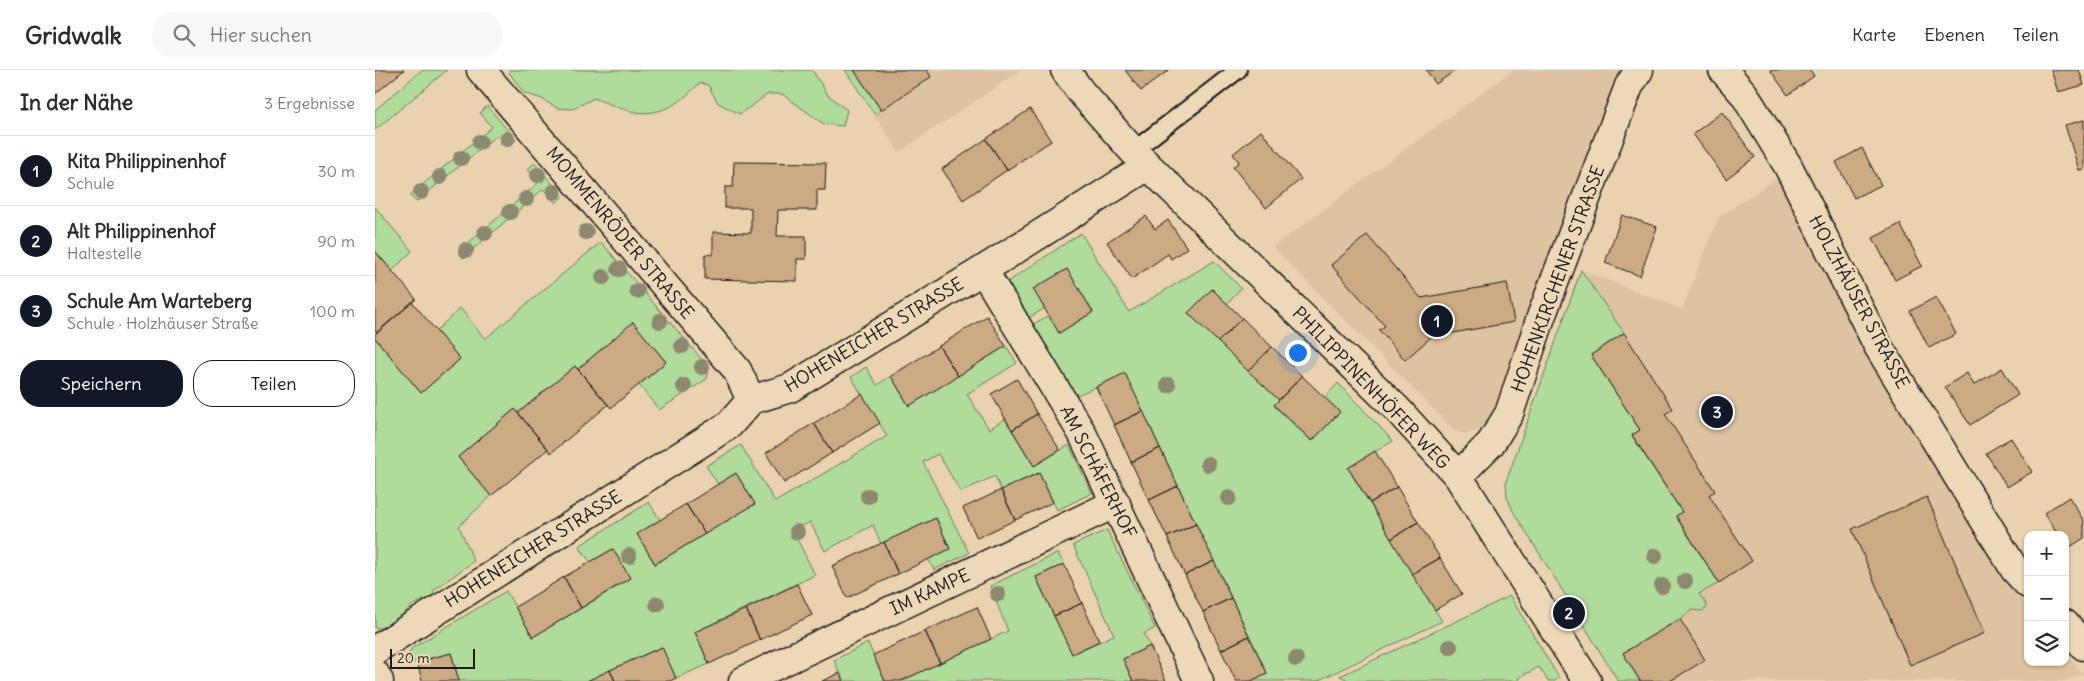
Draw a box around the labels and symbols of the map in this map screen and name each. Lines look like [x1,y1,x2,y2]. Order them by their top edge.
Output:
street label: MOMMENRÖDER STRASSE [541,142,699,324]
street label: HOHENKIRCHENER STRASSE [1506,162,1609,396]
street label: HOLZHÄUSER STRASSE [1804,211,1915,392]
street label: HOHENEICHER STRASSE [780,272,967,397]
street label: PHILIPPINENHÖFER WEG [1288,302,1455,474]
pin: 1 [1421,302,1453,340]
your location [1285,340,1311,366]
pin: 3 [1701,393,1733,431]
street label: AM SCHÄFERHOF [1055,402,1142,542]
street label: HOHENEICHER STRASSE [440,485,626,613]
street label: IM KAMPE [886,563,973,620]
pin: 2 [1553,594,1585,632]
scale bar [390,646,475,669]

